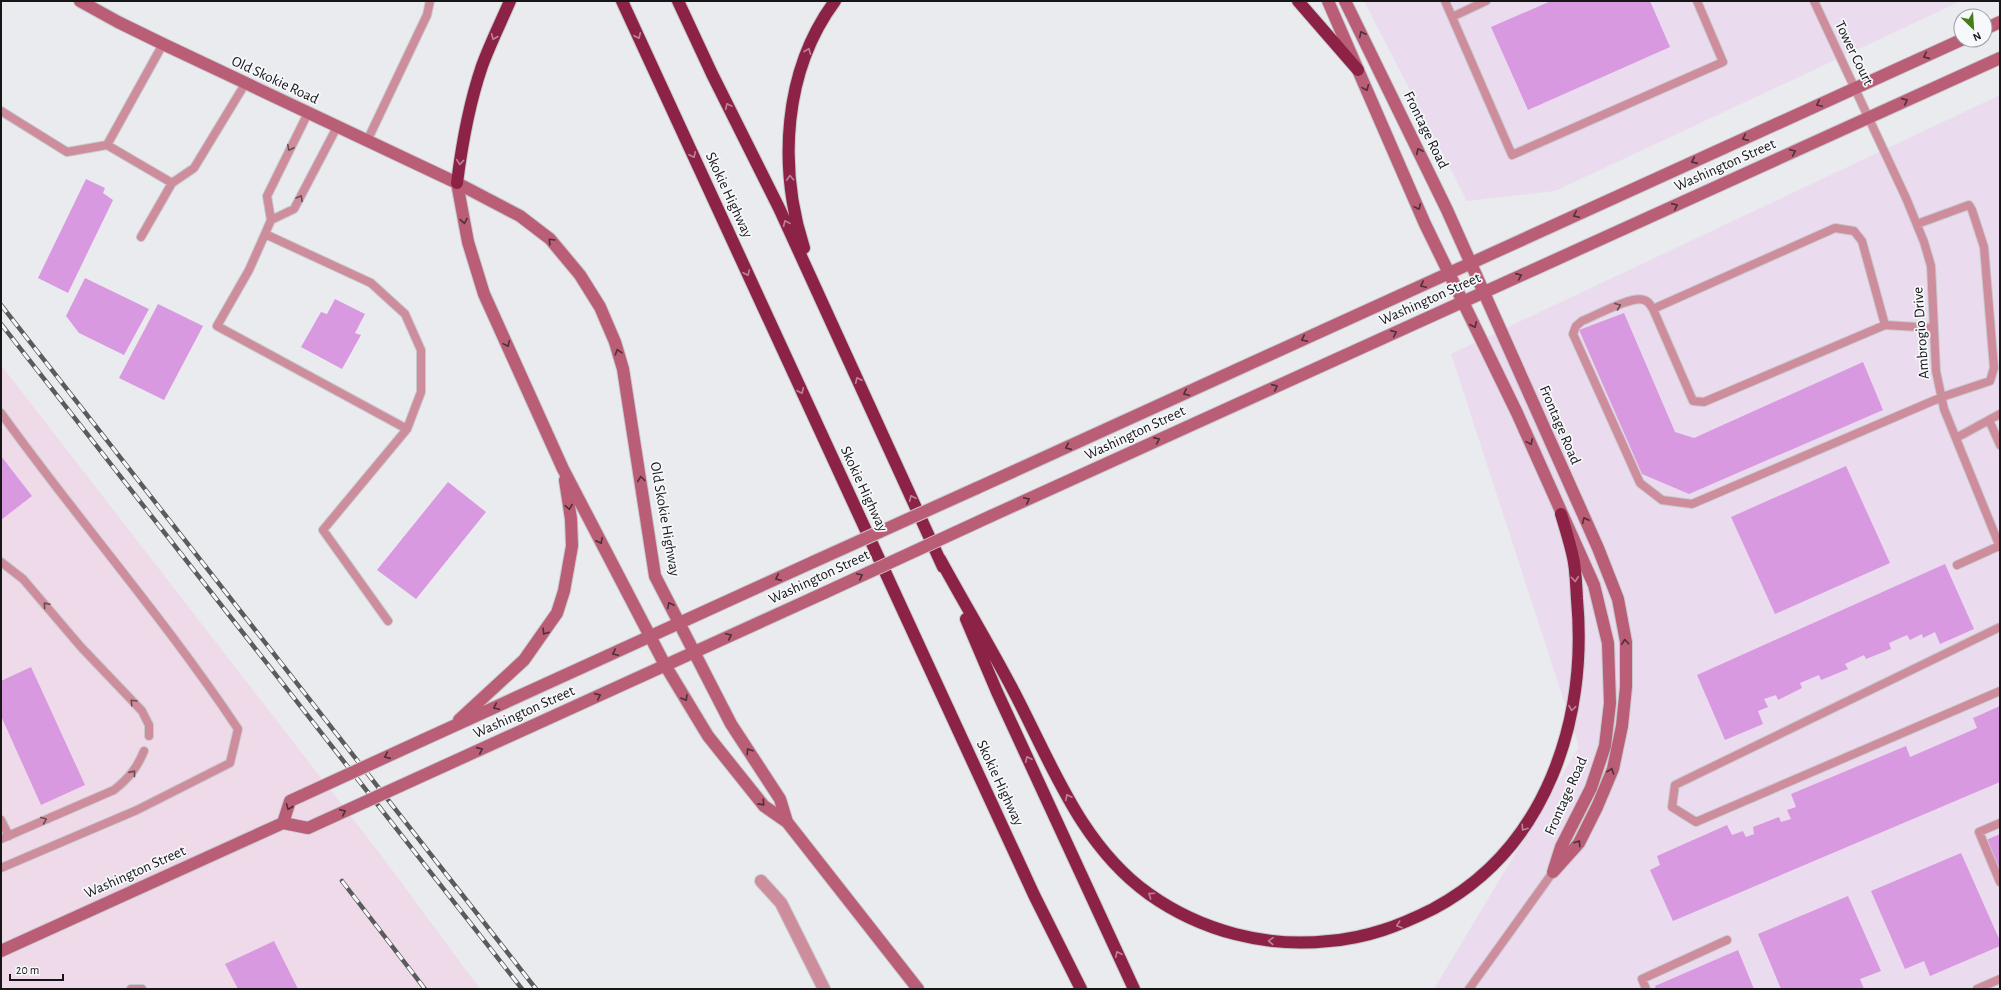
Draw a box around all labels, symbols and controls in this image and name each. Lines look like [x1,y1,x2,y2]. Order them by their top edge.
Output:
north arrow [1953,8,1993,48]
street label: Tower Court [1832,18,1876,88]
text: N [1971,30,1983,43]
one-way arrow [1359,31,1367,39]
one-way arrow [633,32,641,40]
one-way arrow [491,33,499,40]
one-way arrow [804,47,812,54]
one-way arrow [1922,51,1930,59]
street label: Old Skokie Road [229,53,321,107]
one-way arrow [1361,84,1369,91]
street label: Frontage Road [1401,89,1451,171]
one-way arrow [1901,98,1908,106]
one-way arrow [1816,99,1824,107]
one-way arrow [725,103,733,111]
one-way arrow [1741,133,1749,141]
street label: Washington Street [1672,136,1778,194]
one-way arrow [288,144,295,152]
one-way arrow [1416,148,1424,156]
one-way arrow [1789,149,1797,157]
one-way arrow [688,150,696,158]
street label: Skokie Highway [703,150,756,241]
one-way arrow [1691,156,1699,164]
one-way arrow [455,158,464,165]
one-way arrow [786,175,794,181]
one-way arrow [296,194,303,202]
one-way arrow [1671,202,1678,210]
one-way arrow [1413,203,1421,211]
one-way arrow [1573,210,1580,218]
one-way arrow [460,218,468,224]
one-way arrow [783,220,791,227]
one-way arrow [549,239,556,246]
one-way arrow [742,268,750,276]
street label: Washington Street [1377,270,1483,328]
one-way arrow [1515,273,1522,281]
one-way arrow [1419,280,1427,288]
street label: Ambrogio Drive [1910,286,1932,380]
one-way arrow [1614,302,1621,310]
one-way arrow [1469,320,1476,328]
one-way arrow [1389,330,1397,338]
one-way arrow [1301,334,1309,342]
one-way arrow [502,340,510,347]
one-way arrow [614,348,623,355]
one-way arrow [854,377,862,384]
one-way arrow [1272,383,1279,391]
street label: Frontage Road [1537,383,1583,467]
one-way arrow [796,386,804,394]
one-way arrow [1183,388,1190,396]
street label: Washington Street [1083,403,1188,463]
one-way arrow [1153,437,1160,445]
one-way arrow [1525,438,1533,445]
one-way arrow [1064,442,1071,450]
street label: Skokie Highway [838,444,891,535]
street label: Old Skokie Highway [648,461,683,578]
one-way arrow [637,476,646,482]
one-way arrow [909,495,917,503]
one-way arrow [1022,497,1030,505]
one-way arrow [564,504,573,511]
one-way arrow [1582,516,1590,524]
one-way arrow [596,537,603,544]
street label: Washington Street [767,547,872,607]
one-way arrow [774,573,782,581]
one-way arrow [855,573,863,581]
one-way arrow [1571,576,1580,582]
one-way arrow [667,602,674,609]
one-way arrow [43,603,50,610]
one-way arrow [542,628,550,635]
one-way arrow [724,633,732,641]
one-way arrow [1621,639,1630,645]
one-way arrow [611,648,619,656]
street label: Washington Street [471,683,577,741]
one-way arrow [594,693,602,701]
one-way arrow [681,694,688,701]
one-way arrow [130,699,138,707]
one-way arrow [493,702,501,710]
one-way arrow [1568,705,1577,712]
street label: Skokie Highway [974,738,1027,829]
one-way arrow [476,747,483,755]
one-way arrow [746,748,754,755]
one-way arrow [384,752,391,760]
street label: Frontage Road [1542,754,1590,837]
one-way arrow [1025,756,1033,764]
one-way arrow [1607,768,1615,775]
one-way arrow [128,771,135,778]
one-way arrow [1065,794,1073,801]
one-way arrow [757,798,765,806]
one-way arrow [285,803,293,810]
one-way arrow [340,808,347,816]
one-way arrow [40,817,48,825]
one-way arrow [1521,824,1529,831]
one-way arrow [1574,840,1581,847]
street label: Washington Street [82,843,188,901]
one-way arrow [1148,892,1155,900]
one-way arrow [1395,921,1402,929]
one-way arrow [1268,936,1274,945]
one-way arrow [1114,950,1122,957]
scale bar [10,956,63,982]
text: 20 m [16,964,39,976]

